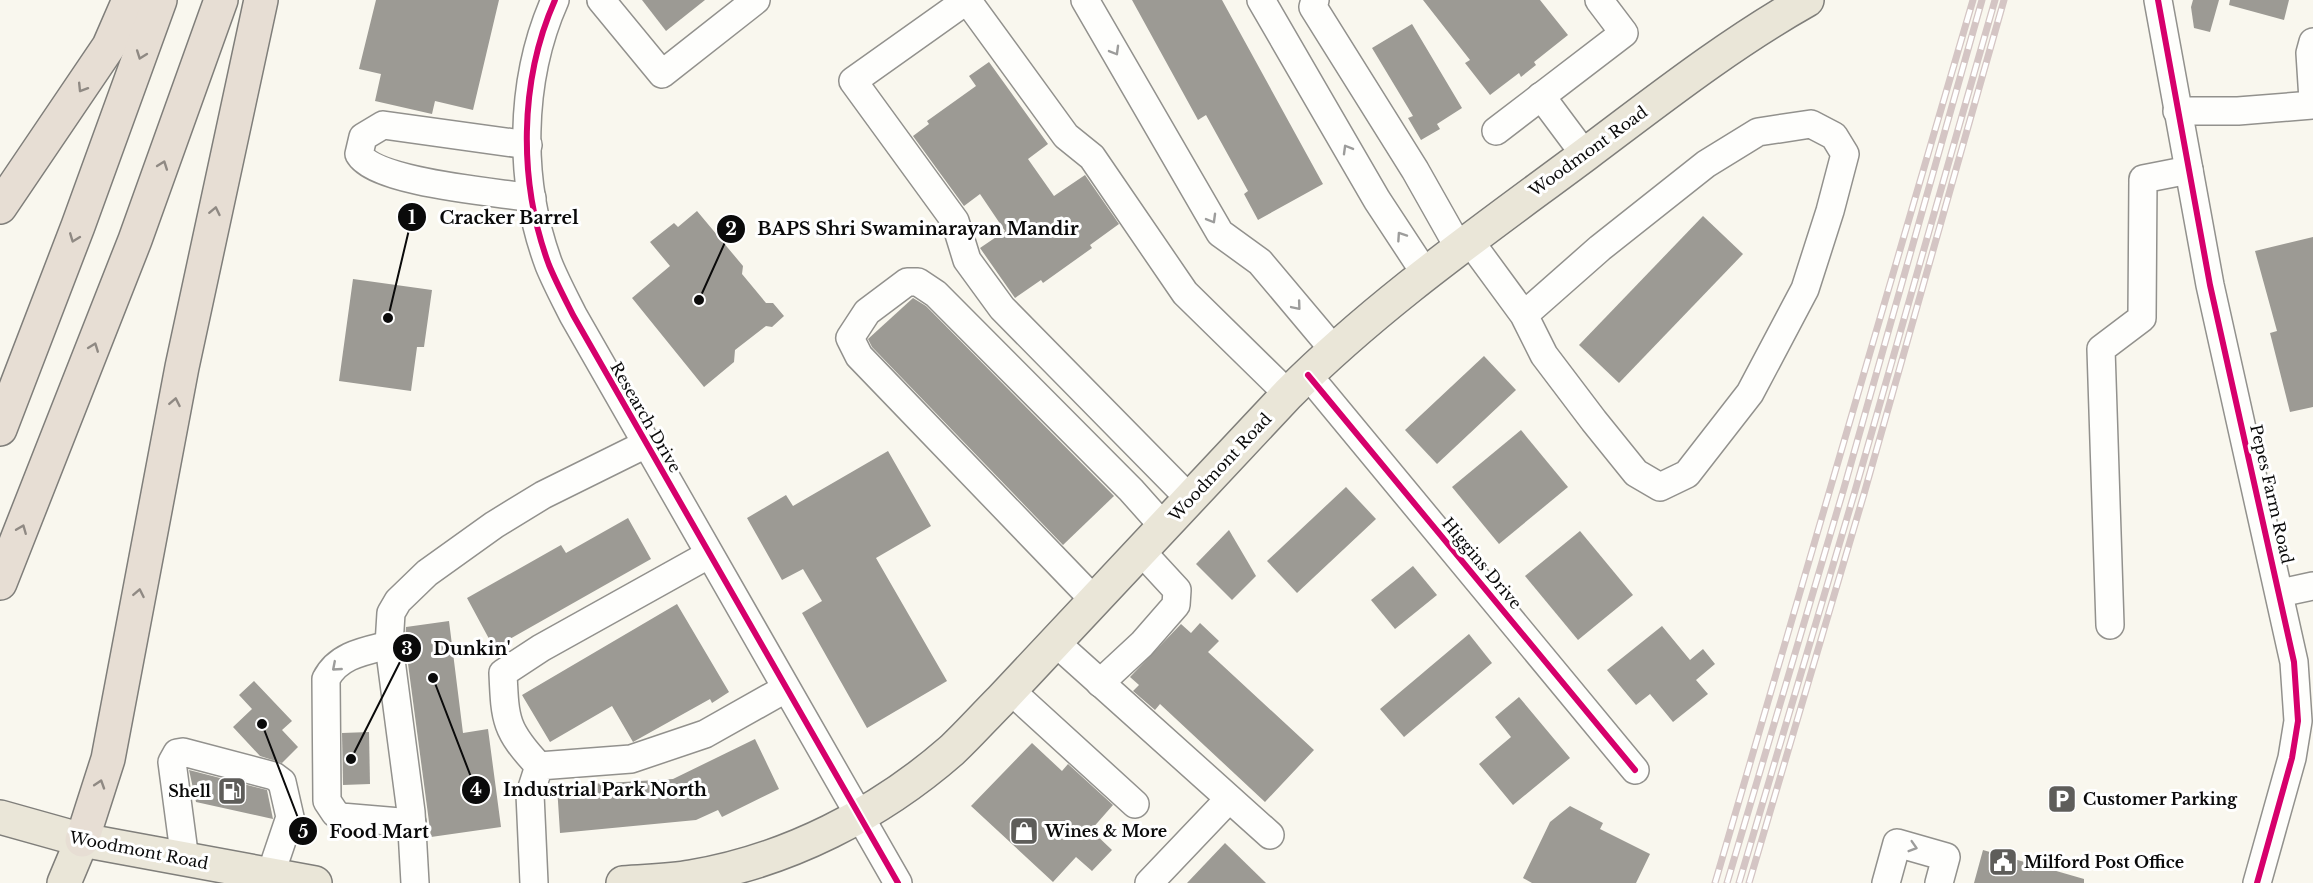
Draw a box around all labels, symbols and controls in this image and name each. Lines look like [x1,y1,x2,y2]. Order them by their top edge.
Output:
one-way arrow [1107,45,1119,55]
one-way arrow [135,49,148,60]
one-way arrow [78,81,89,92]
street label: Woodmont Road [1524,101,1651,201]
one-way arrow [1343,145,1355,155]
one-way arrow [155,160,168,171]
callout: Cracker Barrel [397,199,590,235]
one-way arrow [208,206,221,216]
text: 1 [408,207,416,229]
text: Cracker Barrel [439,207,579,229]
callout: BAPS Shri Swaminarayan Mandir [716,211,1091,247]
one-way arrow [1205,213,1216,224]
text: 2 [725,218,737,240]
text: BAPS Shri Swaminarayan Mandir [757,218,1079,240]
one-way arrow [68,232,81,243]
one-way arrow [1397,232,1408,243]
one-way arrow [1290,299,1301,310]
one-way arrow [87,342,99,353]
street label: Research Drive [606,358,686,476]
one-way arrow [168,397,181,407]
street label: Woodmont Road [1164,408,1276,526]
street label: Pepes Farm Road [2246,422,2298,566]
street label: Higgins Drive [1438,513,1526,613]
one-way arrow [15,524,27,535]
one-way arrow [132,589,145,599]
callout: Dunkin' [392,630,523,666]
text: 3 [401,638,413,660]
text: Dunkin' [433,638,511,660]
one-way arrow [332,659,343,670]
callout: Industrial Park North [461,772,719,808]
fuel station icon: Shell [216,775,248,807]
one-way arrow [92,779,105,790]
text: 4 [470,779,482,801]
text: Industrial Park North [503,779,707,801]
place label: Shell [168,781,211,801]
parking icon: Customer Parking [2046,783,2078,815]
place label: Customer Parking [2083,789,2238,809]
callout: Food Mart [288,813,441,849]
shop icon: Wines & More [1008,815,1040,847]
text: 5 [298,821,308,843]
text: Food Mart [329,821,429,843]
place label: Wines & More [1044,821,1167,841]
street label: Woodmont Road [67,827,210,873]
one-way arrow [1907,840,1918,852]
public building icon: Milford Post Office [1987,846,2019,878]
place label: Milford Post Office [2024,852,2184,872]

